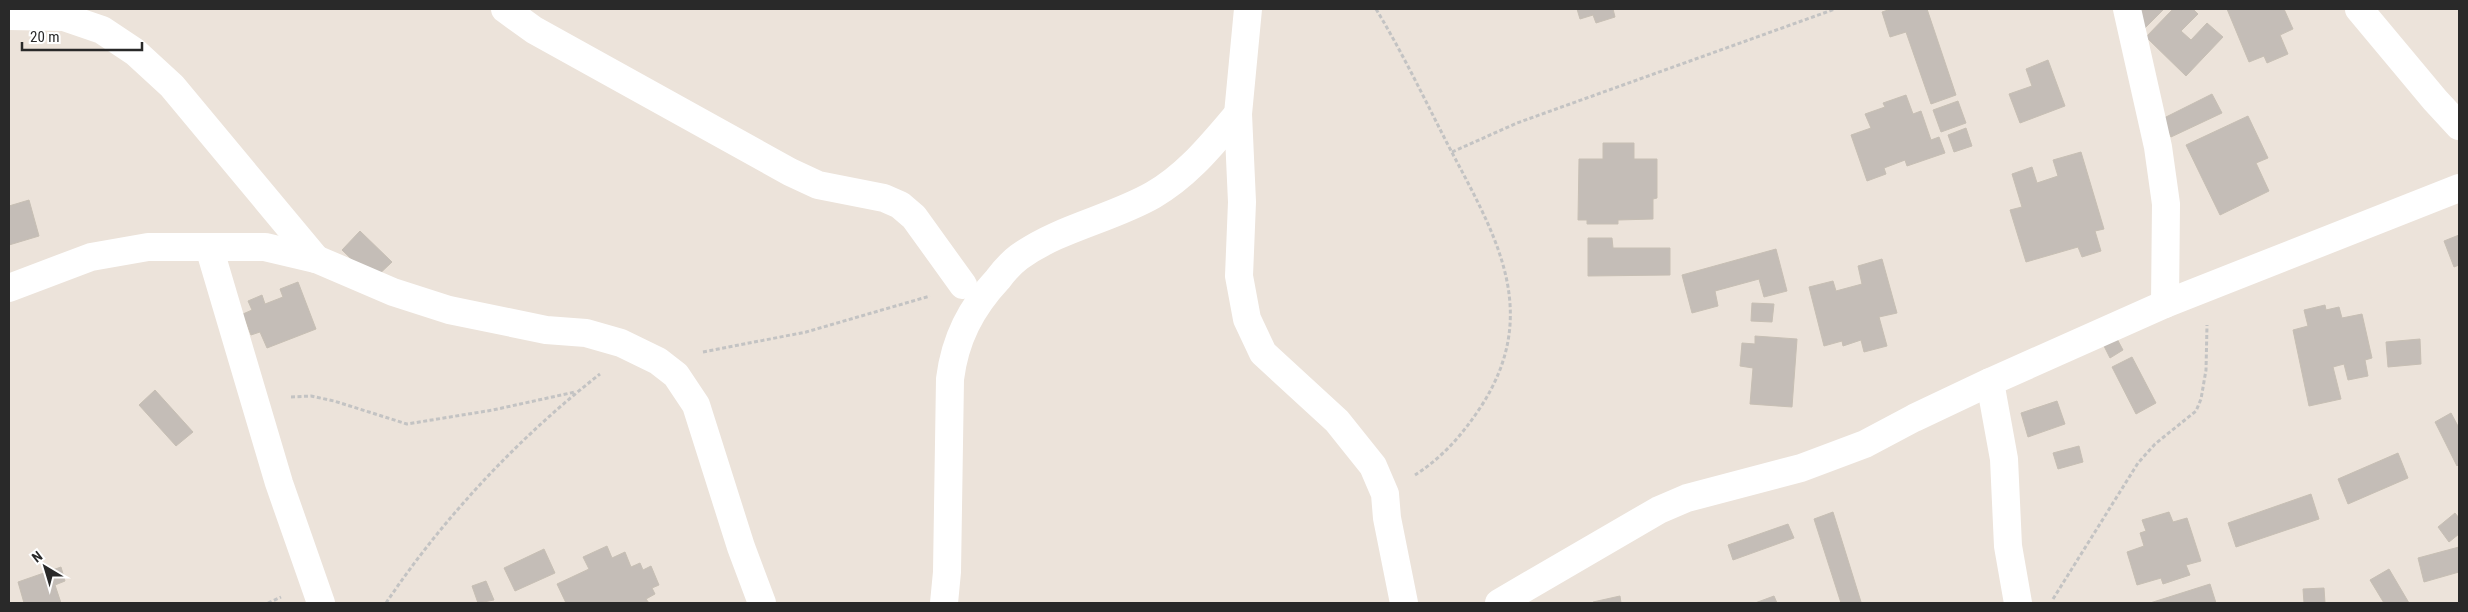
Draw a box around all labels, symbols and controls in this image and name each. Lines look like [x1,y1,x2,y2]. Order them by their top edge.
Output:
scale bar [22,20,142,52]
text: 20 m [30,28,60,46]
north arrow [20,542,70,592]
text: N [29,548,45,566]

